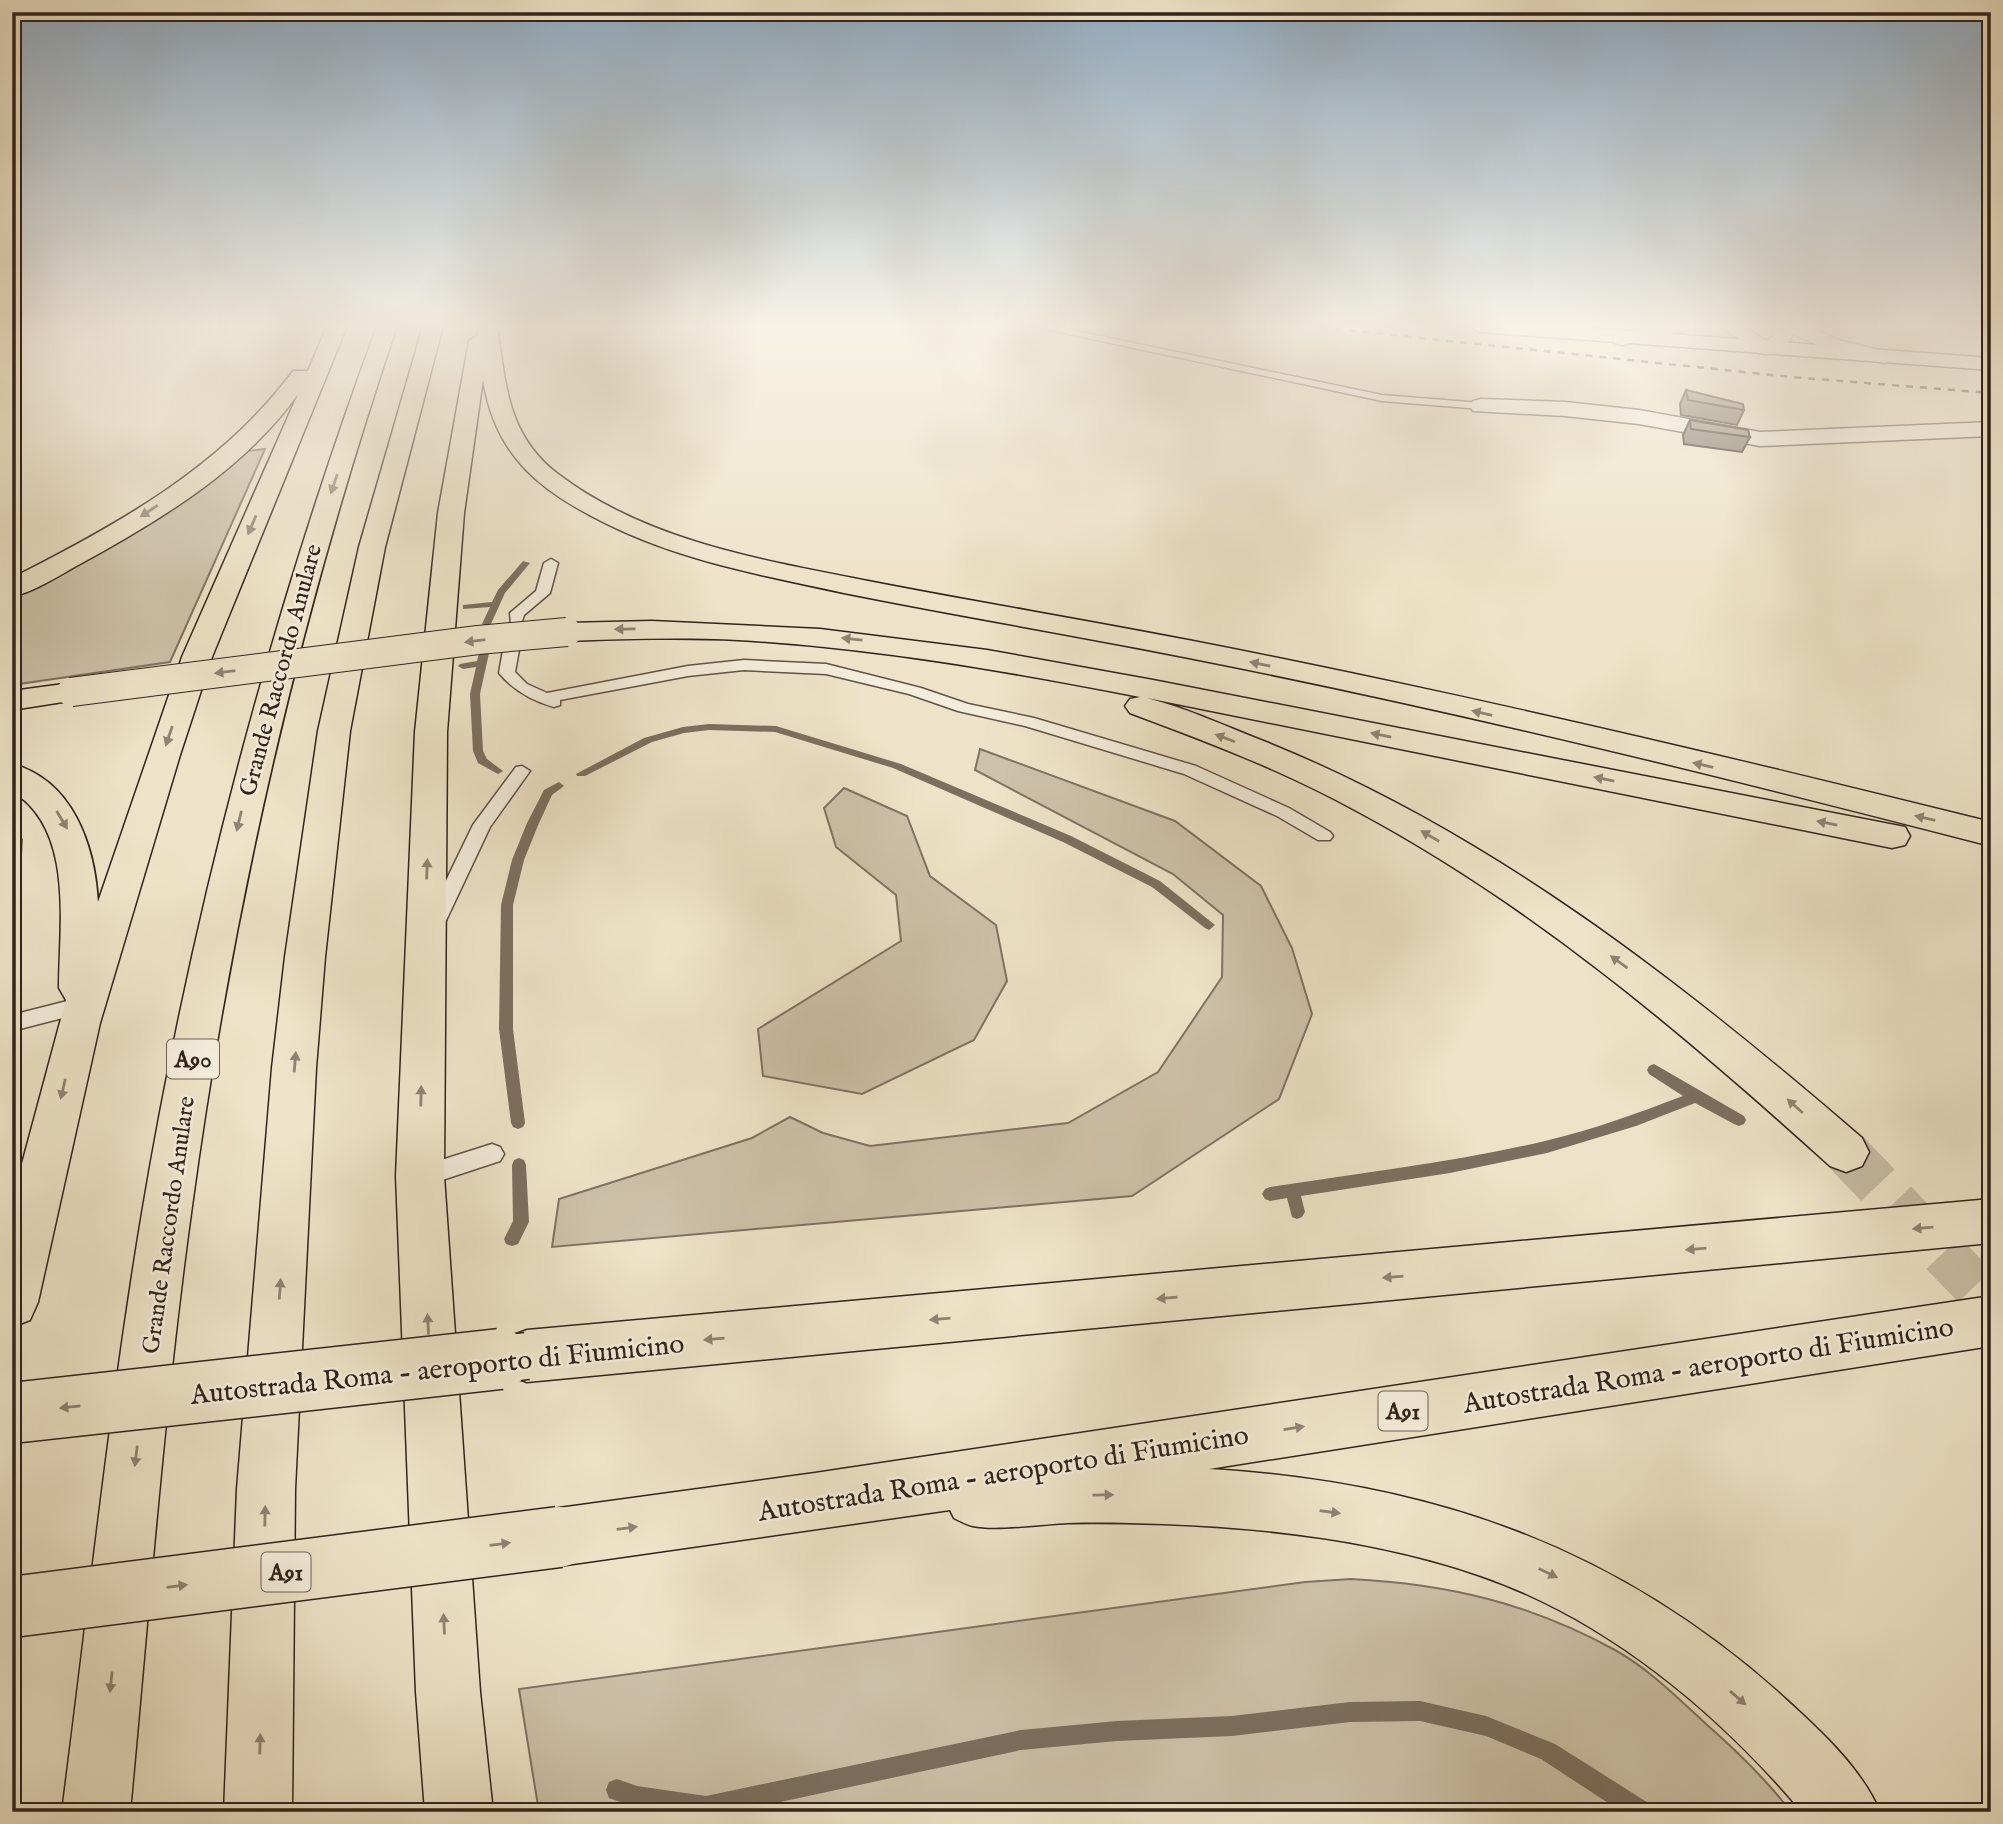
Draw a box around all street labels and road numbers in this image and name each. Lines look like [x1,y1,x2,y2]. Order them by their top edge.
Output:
street label: Grande Raccordo Anulare [233,541,330,800]
road number: A90 [167,1040,219,1078]
street label: Grande Raccordo Anulare [136,1094,203,1356]
street label: Autostrada Roma - aeroporto di Fiumicino [1459,1310,1956,1423]
street label: Autostrada Roma - aeroporto di Fiumicino [188,1327,686,1414]
road number: A91 [1378,1392,1428,1430]
street label: Autostrada Roma - aeroporto di Fiumicino [754,1418,1251,1531]
road number: A91 [262,1553,310,1592]

